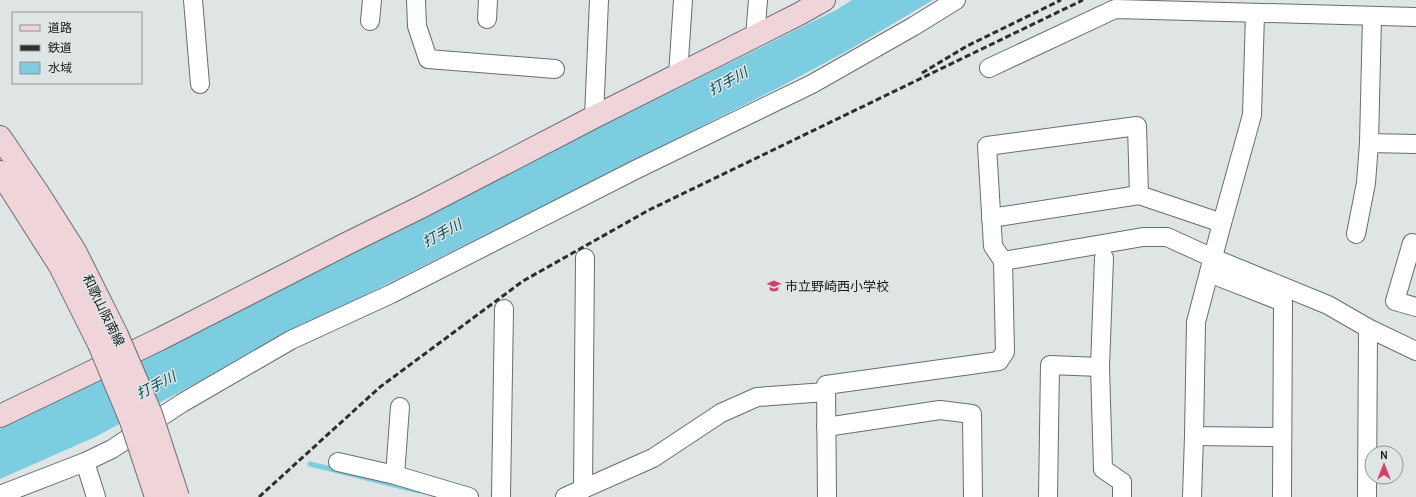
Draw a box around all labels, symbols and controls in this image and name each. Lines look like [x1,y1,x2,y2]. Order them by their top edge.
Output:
legend [12,12,142,84]
text: 道路 [48,21,72,35]
text: 鉄道 [48,41,72,55]
text: 水域 [48,61,72,75]
water label: 打手川 [706,63,753,99]
water label: 打手川 [420,215,467,251]
street label: 和歌山阪南線 [80,272,127,349]
school or university icon: 市立野崎西小学校 [766,278,782,294]
place label: 市立野崎西小学校 [785,279,889,294]
water label: 打手川 [134,367,181,403]
north arrow [1364,445,1404,485]
text: N [1380,449,1388,462]

